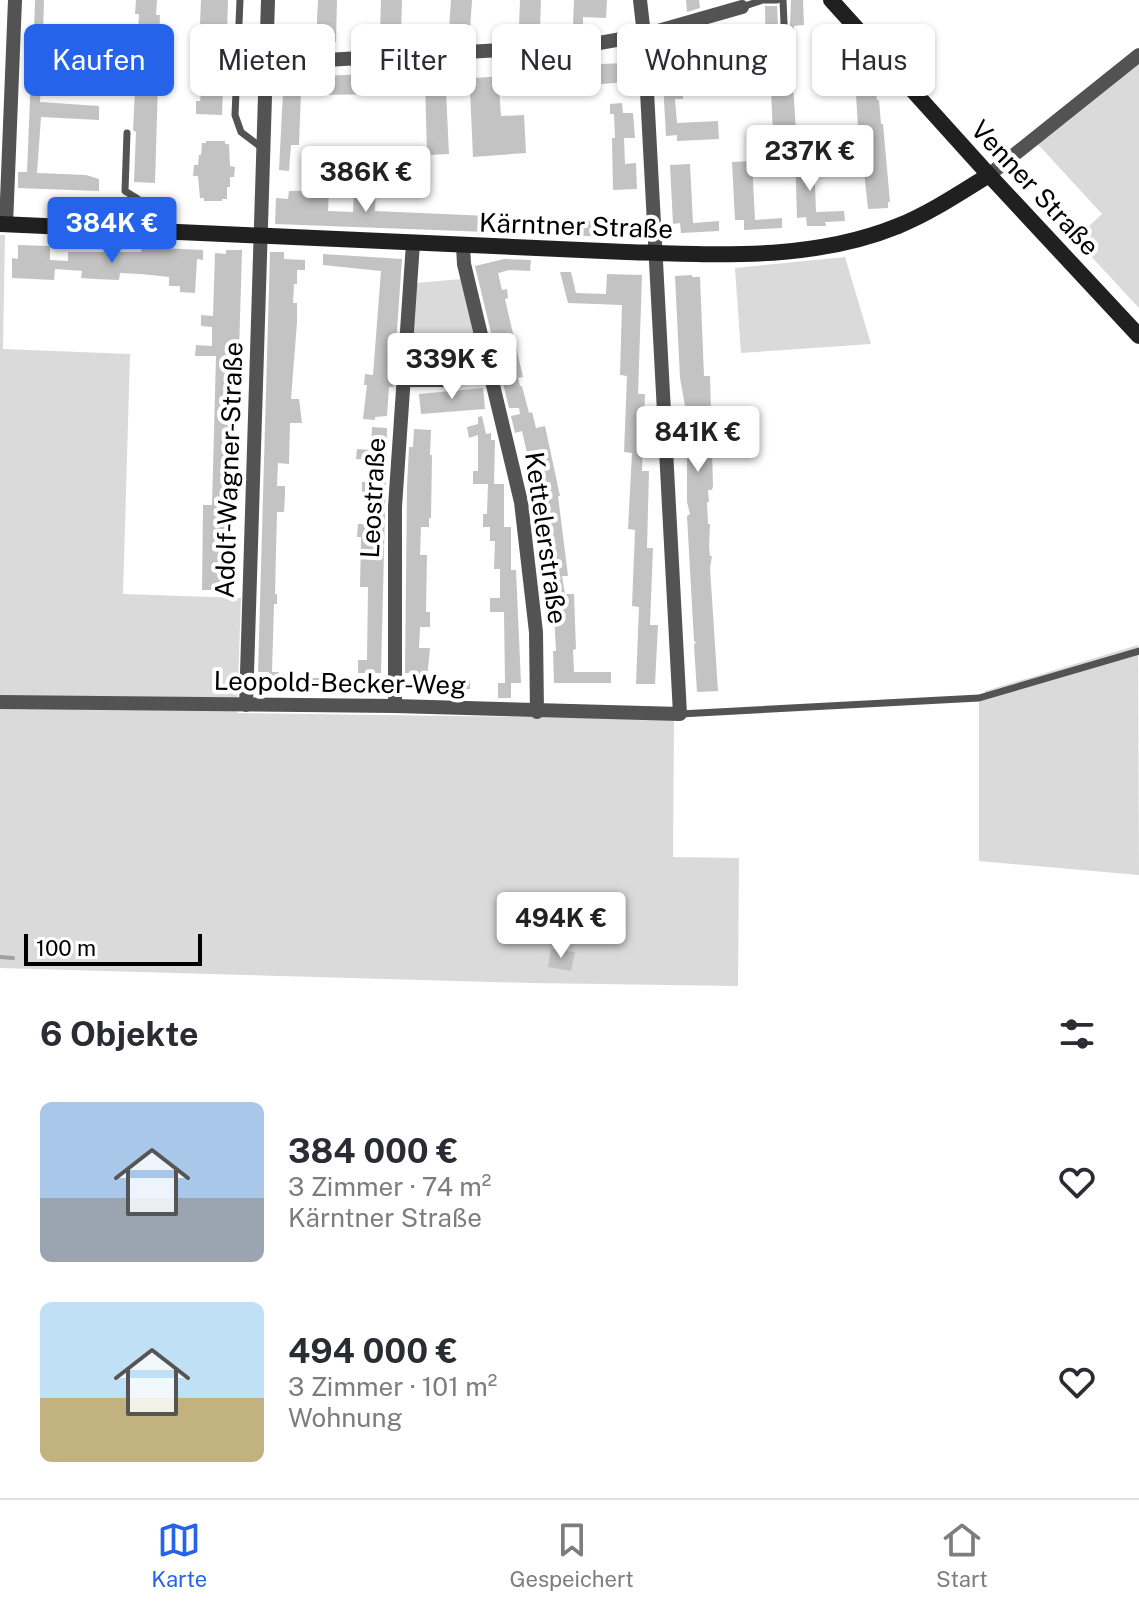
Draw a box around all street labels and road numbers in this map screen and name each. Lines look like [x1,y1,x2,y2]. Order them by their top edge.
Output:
street label: Venner Straße [965,114,1106,262]
street label: Kärntner Straße [479,207,673,244]
street label: Adolf-Wagner-Straße [209,341,248,599]
street label: Leostraße [354,437,391,559]
street label: Kettelerstraße [519,450,574,626]
street label: Leopold-Becker-Weg [213,665,467,700]

